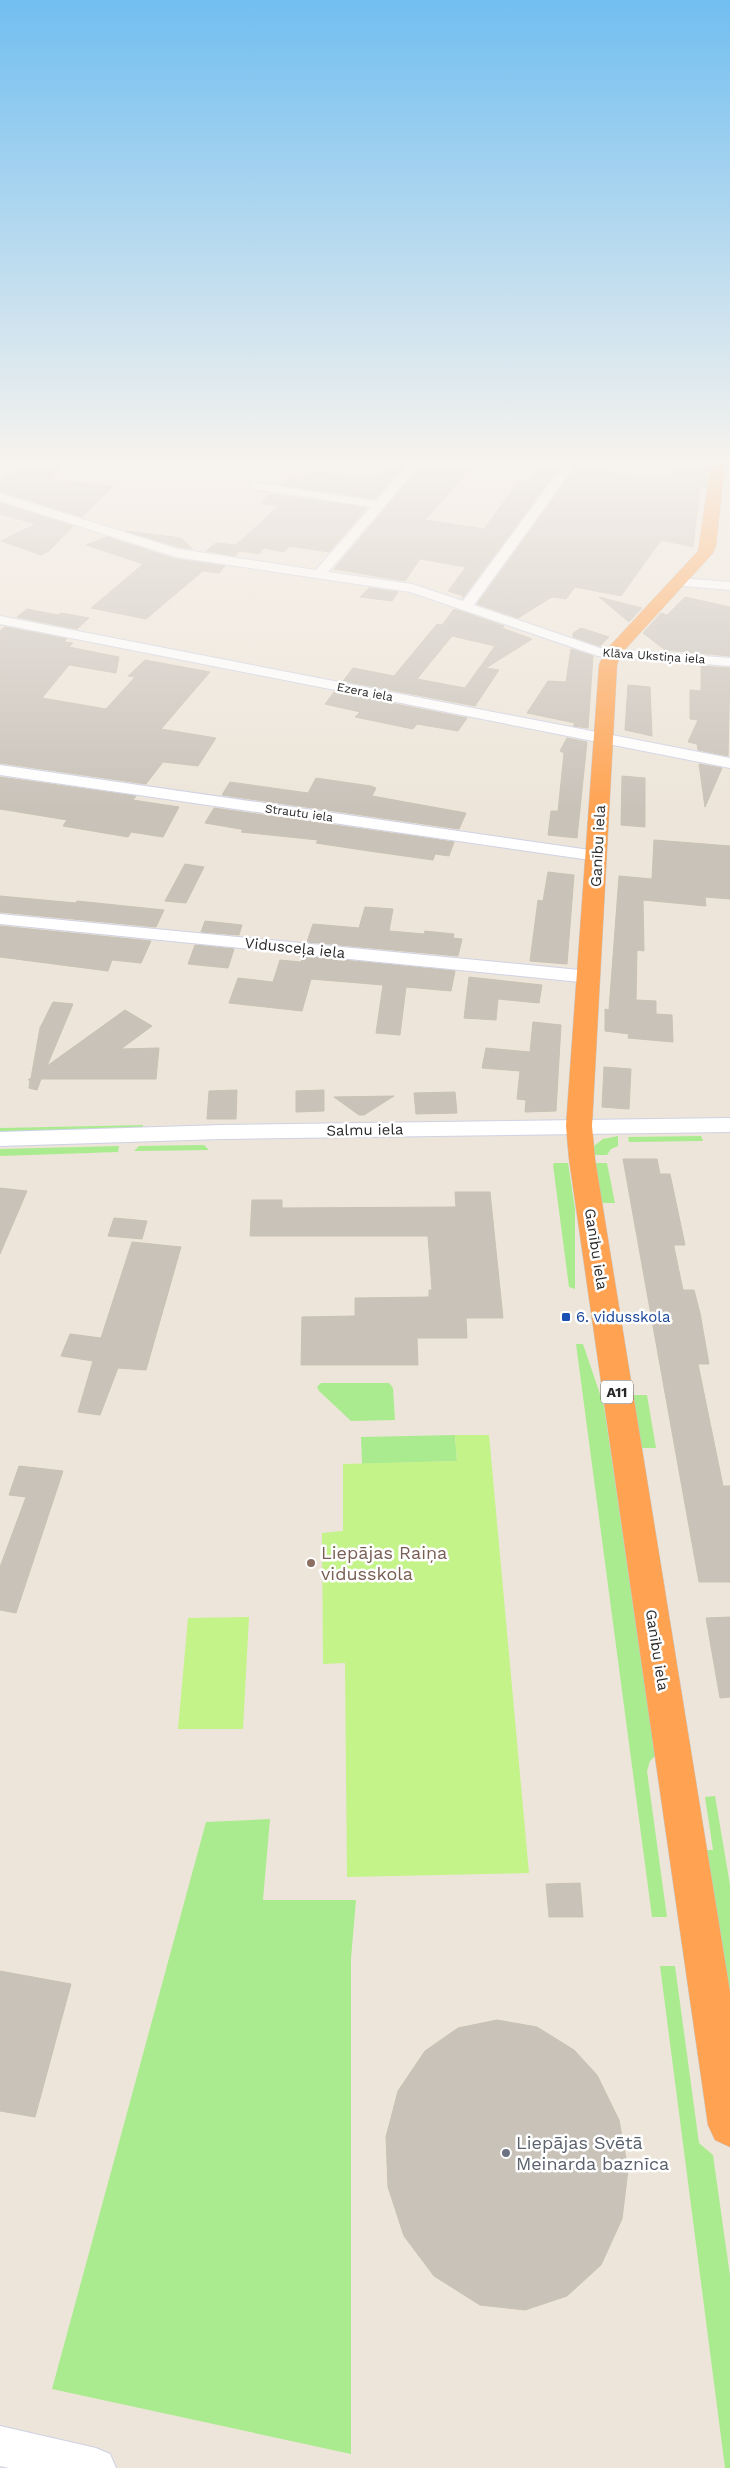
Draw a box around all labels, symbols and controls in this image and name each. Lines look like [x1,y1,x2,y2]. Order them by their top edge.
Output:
street label: Klāva Ukstiņa iela [602,645,706,667]
street label: Ezera iela [336,680,394,704]
street label: Strautu iela [264,801,334,825]
street label: Ganību iela [587,804,609,887]
street label: Vidusceļa iela [244,934,347,962]
street label: Salmu iela [326,1120,404,1140]
street label: Ganību iela [581,1207,611,1291]
place label: 6. vidusskola [576,1308,671,1326]
marker: 6. vidusskola [560,1311,572,1323]
road number: A11 [601,1380,633,1404]
place label: Liepājas Raiņa vidusskola [321,1542,447,1584]
marker: Liepājas Raiņa vidusskola [305,1557,317,1569]
street label: Ganību iela [642,1608,672,1692]
place label: Liepājas Svētā Meinarda baznīca [516,2132,669,2174]
marker: Liepājas Svētā Meinarda baznīca [500,2147,512,2159]

